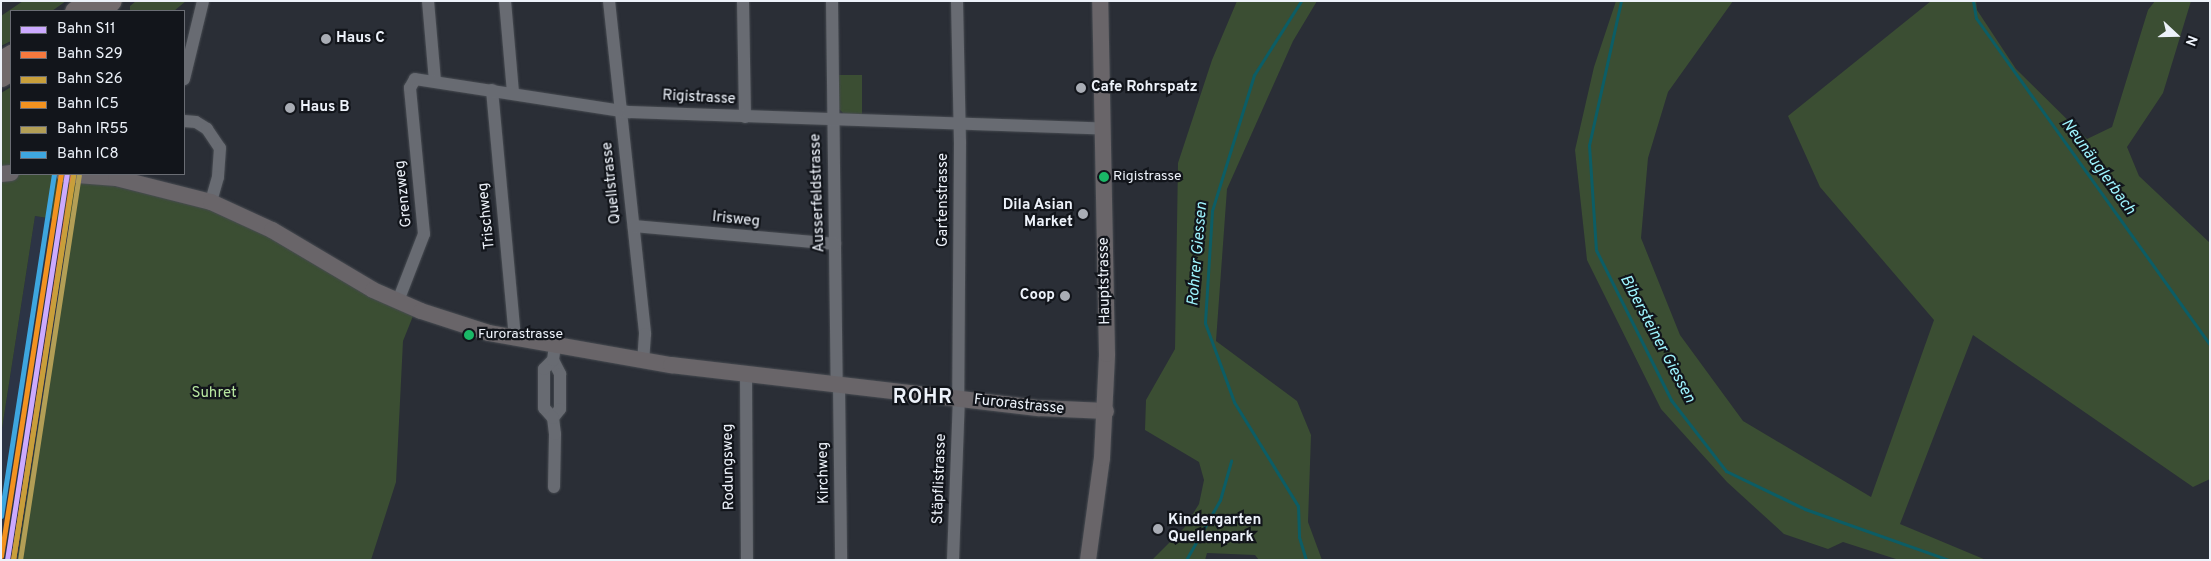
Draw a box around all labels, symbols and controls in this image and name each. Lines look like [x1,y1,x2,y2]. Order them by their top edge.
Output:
legend [10,10,185,175]
north arrow [2151,10,2201,60]
text: Bahn S11 [57,20,116,39]
place label: Haus C [336,30,385,48]
marker: Haus C [320,33,332,45]
text: N [2181,33,2200,48]
text: Bahn S29 [57,45,123,64]
text: Bahn S26 [57,70,123,89]
place label: Cafe Rohrspatz [1091,79,1198,97]
marker: Cafe Rohrspatz [1075,82,1087,94]
street label: Rigistrasse [662,87,736,109]
text: Bahn IC5 [57,95,119,114]
place label: Haus B [300,99,350,117]
marker: Haus B [284,102,296,114]
water label: Neunäuglerbach [2057,115,2139,219]
text: Bahn IR55 [57,120,128,139]
street label: Ausserfeldstrasse [807,133,829,253]
street label: Quellstrasse [599,141,625,225]
text: Bahn IC8 [57,145,119,164]
street label: Gartenstrasse [935,153,953,247]
street label: Grenzweg [392,160,416,228]
place label: Rigistrasse [1113,169,1182,185]
marker: Rigistrasse [1099,172,1109,182]
street label: Trischweg [475,182,499,250]
place label: Dila Asian Market [1002,196,1073,231]
water label: Rohrer Giessen [1184,201,1212,307]
marker: Dila Asian Market [1077,208,1089,220]
street label: Irisweg [711,209,761,231]
street label: Hauptstrasse [1095,237,1115,325]
water label: Bibersteiner Giessen [1615,272,1699,406]
place label: Coop [1020,287,1055,305]
marker: Coop [1059,290,1071,302]
place label: Furorastrasse [478,327,563,343]
marker: Furorastrasse [464,330,474,340]
park label: Suhret [191,385,237,403]
district label: ROHR [892,386,954,410]
street label: Furorastrasse [973,391,1065,419]
street label: Rodungsweg [719,424,739,510]
street label: Stäpflistrasse [929,433,951,525]
street label: Kirchweg [814,442,834,504]
place label: Kindergarten Quellenpark [1168,511,1261,546]
marker: Kindergarten Quellenpark [1152,523,1164,535]

